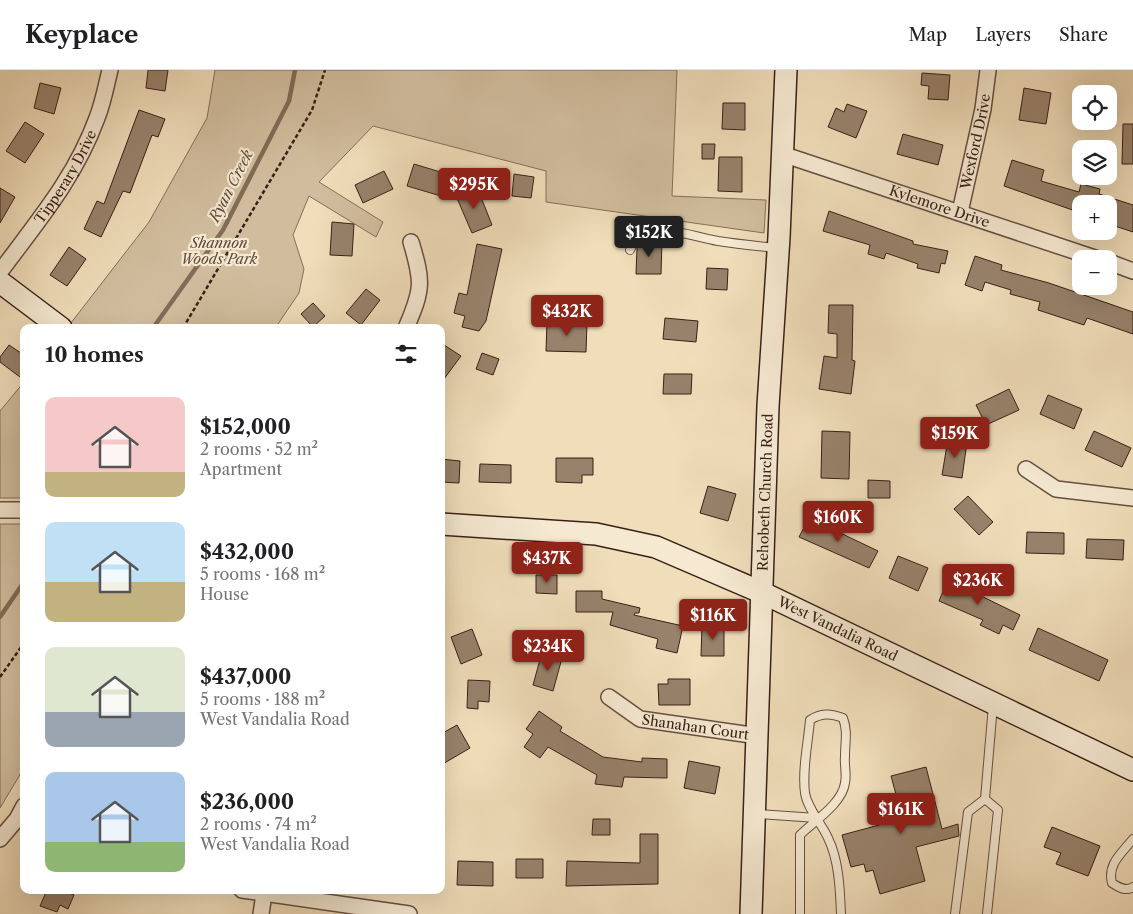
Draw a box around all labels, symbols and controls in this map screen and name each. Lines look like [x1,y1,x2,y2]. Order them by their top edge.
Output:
text: Keyplace [25,20,138,49]
text: Map [909,24,947,46]
text: Layers [975,24,1031,46]
text: Share [1059,24,1108,46]
map controls [1072,85,1117,295]
button: locate [1072,85,1117,130]
street label: Wexford Drive [956,93,994,192]
street label: Tipperary Drive [31,127,100,227]
button: layers [1072,140,1117,185]
water label: Ryan Creek [204,146,257,226]
pin: $295K [439,168,509,210]
text: $295K [449,174,499,194]
street label: Kylemore Drive [887,181,992,231]
button: + [1072,195,1117,240]
pin: $152K [614,216,684,258]
text: $152K [625,222,673,242]
park label: Shannon Woods Park [181,234,258,268]
button: − [1072,250,1117,295]
pin: $432K [532,294,602,337]
text: $432K [542,301,592,321]
icon: filters [392,340,420,368]
text: 10 homes [45,342,144,367]
street label: Rehobeth Church Road [753,413,777,571]
text: $152,000 [200,414,291,439]
pin: $159K [920,416,990,459]
icon: home [85,417,145,477]
text: $159K [931,423,979,443]
text: 2 rooms · 52 m² [200,439,318,459]
text: Apartment [200,459,282,479]
pin: $160K [803,500,873,543]
text: $160K [814,507,862,527]
text: $432,000 [200,539,294,564]
icon: home [85,542,145,602]
pin: $437K [512,542,582,584]
text: $437K [523,548,571,568]
text: 5 rooms · 168 m² [200,564,325,584]
pin: $236K [943,564,1013,606]
text: $236K [953,570,1003,590]
text: House [200,584,249,604]
street label: West Vandalia Road [774,592,901,665]
pin: $116K [678,598,748,641]
text: $116K [690,605,736,625]
pin: $234K [513,630,583,672]
text: $234K [523,636,573,656]
text: $437,000 [200,664,292,689]
icon: home [85,667,145,727]
text: 5 rooms · 188 m² [200,689,325,709]
text: West Vandalia Road [200,709,350,729]
street label: Shanahan Court [641,710,750,744]
text: $236,000 [200,789,294,814]
icon: home [85,792,145,852]
pin: $161K [866,792,936,835]
text: $161K [878,799,924,819]
text: 2 rooms · 74 m² [200,814,317,834]
text: West Vandalia Road [200,834,350,854]

